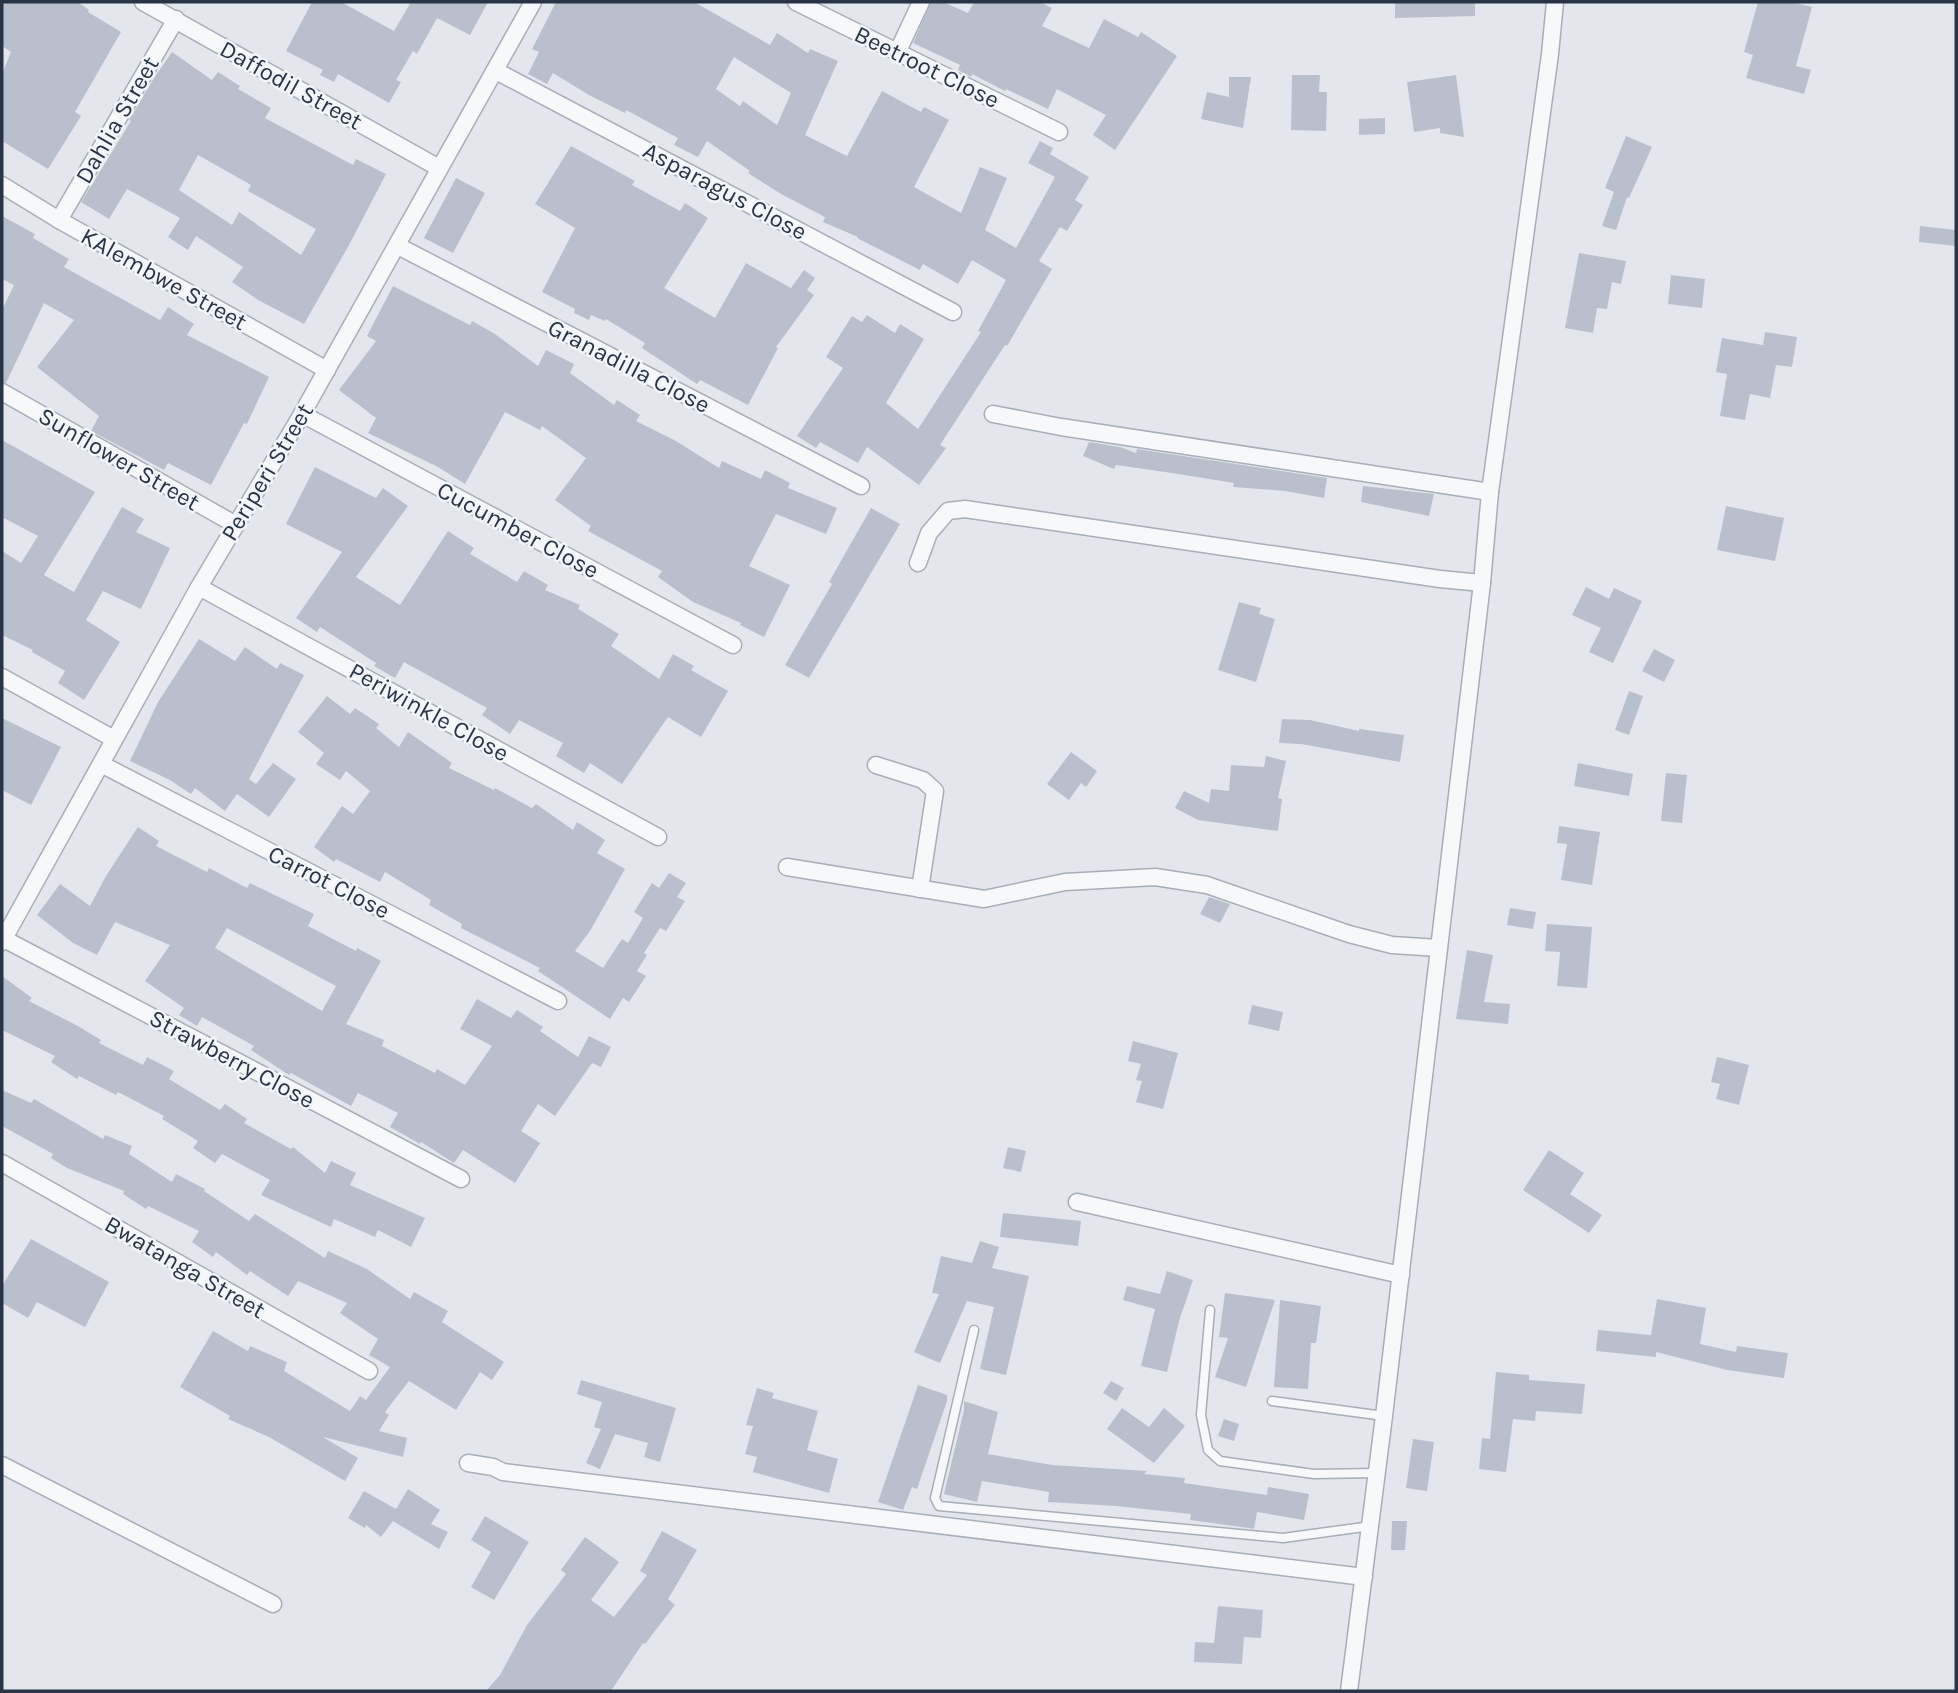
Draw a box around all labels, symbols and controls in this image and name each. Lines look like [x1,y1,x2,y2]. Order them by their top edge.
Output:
street label: Beetroot Close [850,20,1004,114]
street label: Daffodil Street [215,34,367,136]
street label: Dahlia Street [69,51,165,189]
street label: Asparagus Close [638,136,812,246]
street label: KAlembwe Street [76,222,252,336]
street label: Granadilla Close [543,313,715,419]
street label: Periperi Street [215,398,319,546]
street label: Sunflower Street [33,401,205,517]
street label: Cucumber Close [432,476,604,584]
street label: Periwinkle Close [344,657,514,767]
street label: Carrot Close [264,839,394,925]
street label: Strawberry Close [145,1004,319,1114]
street label: Bwatanga Street [100,1210,270,1324]

